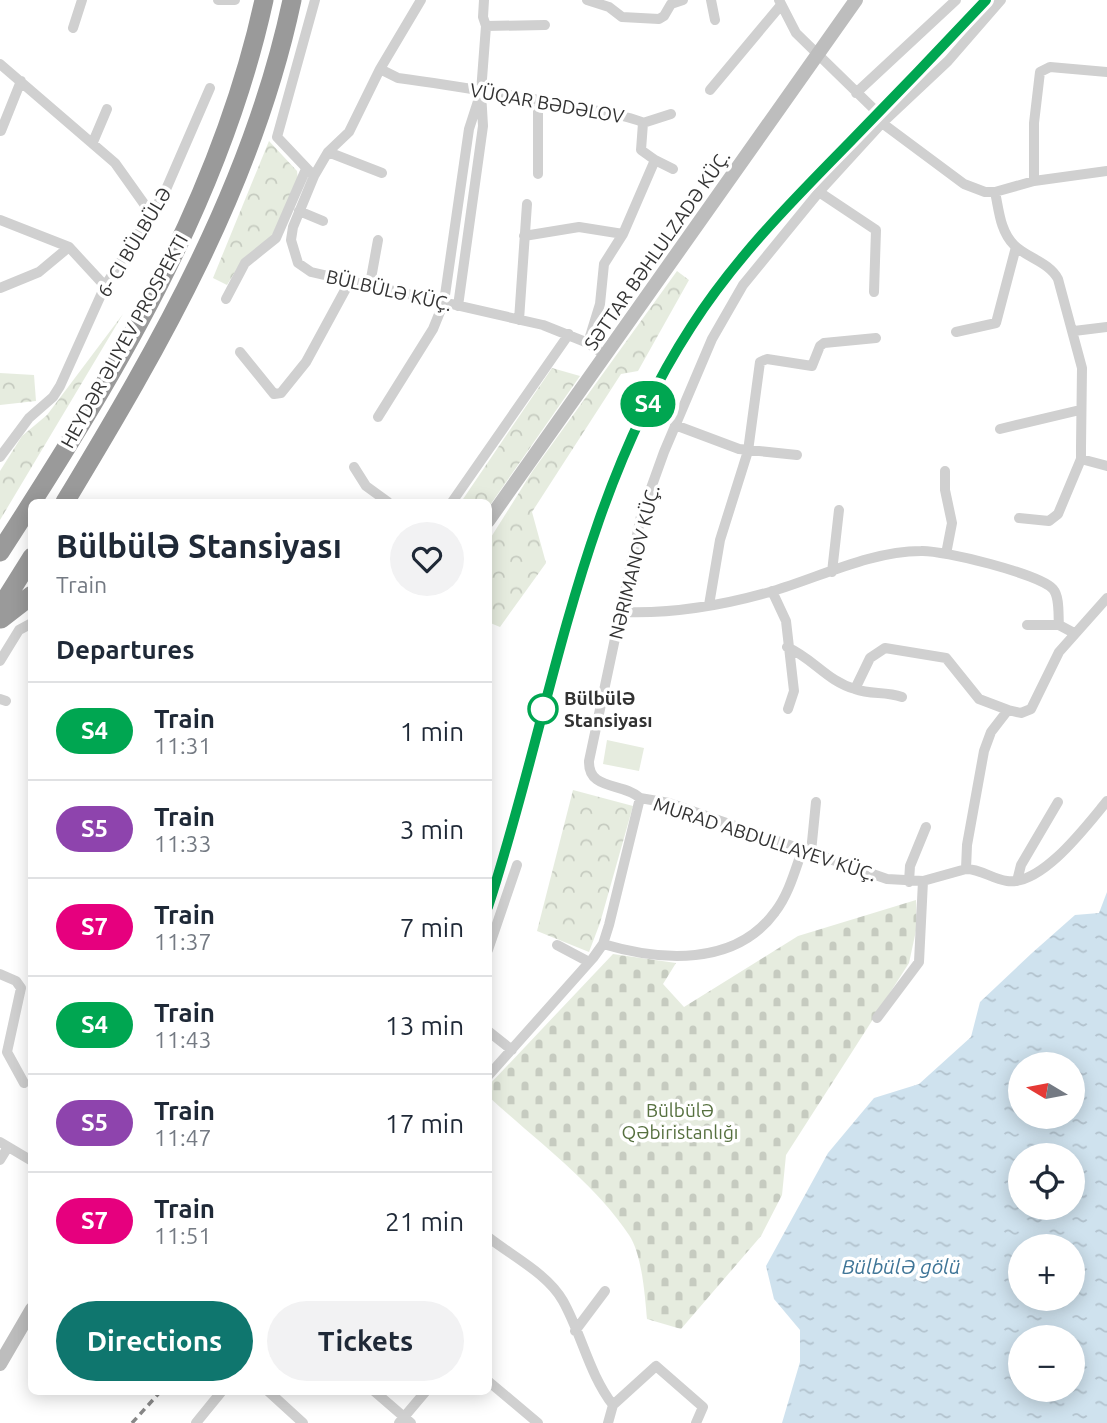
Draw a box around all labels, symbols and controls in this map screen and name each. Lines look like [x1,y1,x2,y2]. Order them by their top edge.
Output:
street label: VÜQAR BƏDƏLOV [468,79,626,127]
street label: SƏTTAR BƏHLULZADƏ KÜÇ. [580,146,734,354]
street label: 6- CI BÜLBÜLƏ [93,183,175,301]
street label: HEYDƏR ƏLIYEV PROSPEKTI [56,230,192,452]
street label: BÜLBÜLƏ KÜÇ. [324,265,454,315]
line badge: S4 [616,381,680,427]
text: S4 [634,390,662,417]
street label: NƏRIMANOV KÜÇ. [604,483,664,641]
button: heart [390,522,464,596]
text: Bülbülə Stansiyası [56,527,342,564]
text: Train [56,572,107,597]
text: Departures [56,635,194,664]
place label: Bülbülə Stansiyası [564,687,653,731]
marker: Bülbülə Stansiyası [528,694,558,724]
text: Train [154,704,215,733]
text: S4 [81,717,108,744]
text: 1 min [400,717,464,746]
text: 11:31 [154,733,212,758]
street label: MURAD ABDULLAYEV KÜÇ. [651,793,879,885]
text: Train [154,802,215,831]
text: S5 [81,815,108,842]
text: 3 min [400,815,464,844]
text: 11:33 [154,831,212,856]
text: Train [154,900,215,929]
text: S7 [81,913,108,940]
text: 7 min [400,913,464,942]
text: 11:37 [154,929,212,954]
text: Train [154,998,215,1027]
text: S4 [81,1011,108,1038]
text: 13 min [385,1011,464,1040]
text: 11:43 [154,1027,212,1052]
north arrow [1008,1052,1085,1129]
map controls [1008,1052,1085,1402]
text: Train [154,1096,215,1125]
park label: Bülbülə Qəbiristanlığı [622,1099,738,1143]
text: S5 [81,1109,108,1136]
text: 17 min [385,1109,464,1138]
text: 11:47 [154,1125,212,1150]
button: locate [1008,1143,1085,1220]
text: Train [154,1194,215,1223]
text: S7 [81,1207,108,1234]
text: 21 min [385,1207,464,1236]
text: 11:51 [154,1223,212,1248]
button: + [1008,1234,1085,1311]
water label: Bülbülə gölü [842,1254,960,1278]
button: Directions [56,1301,253,1381]
button: Tickets [267,1301,464,1381]
button: − [1008,1325,1085,1402]

